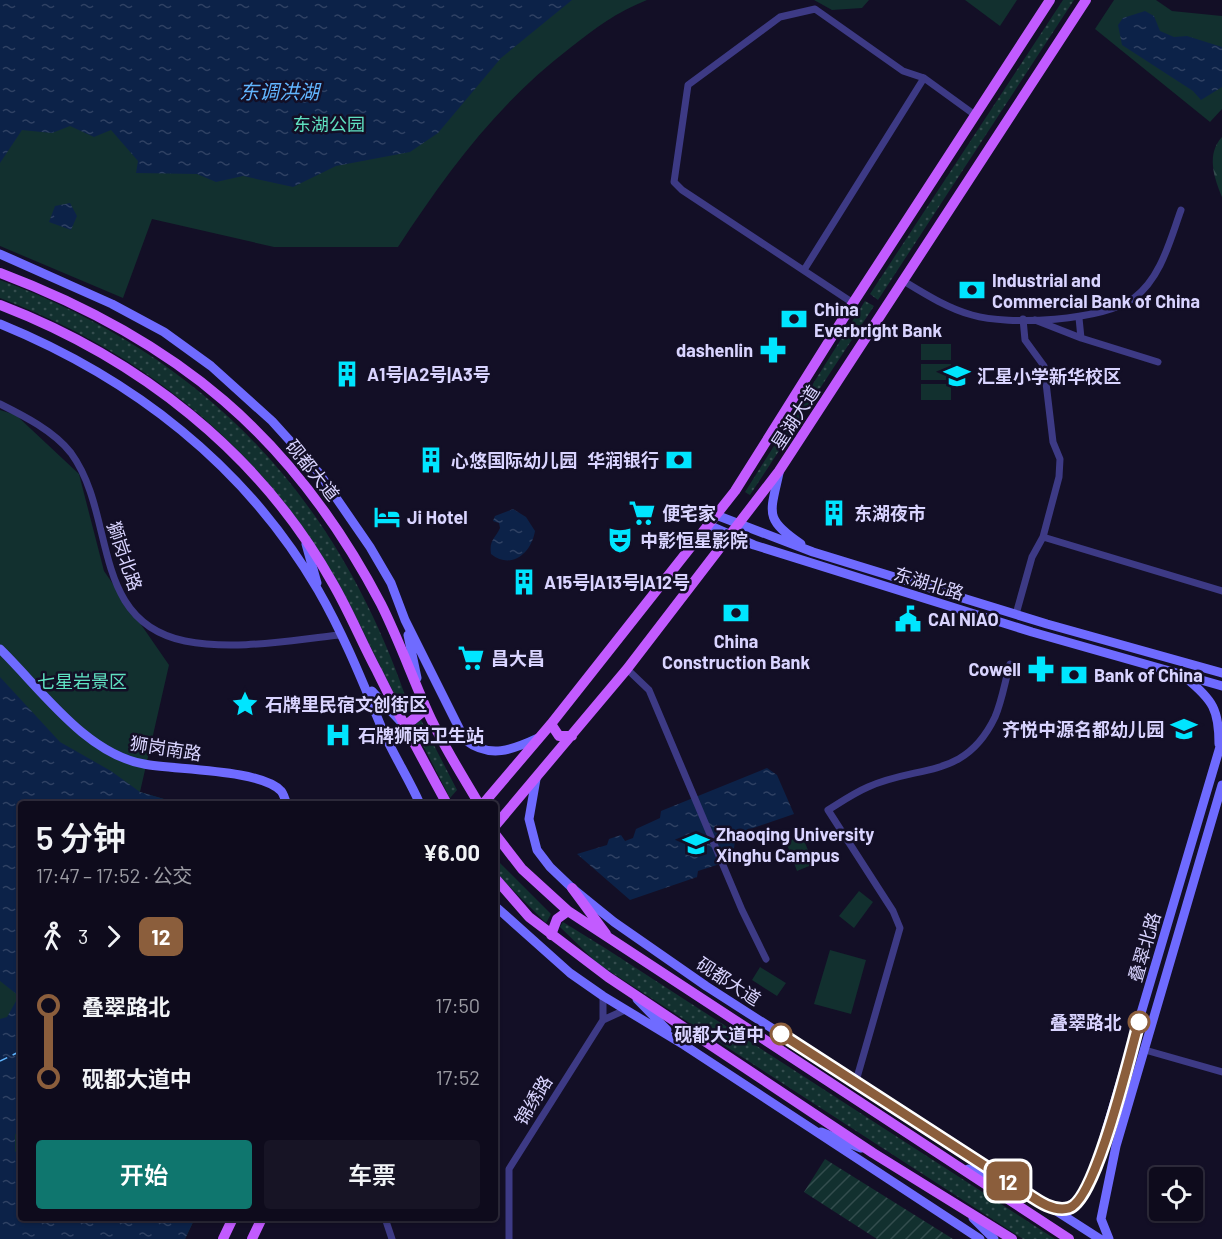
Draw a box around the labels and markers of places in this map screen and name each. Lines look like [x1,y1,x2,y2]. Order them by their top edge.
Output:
place label: Industrial and Commercial Bank of China [992,269,1200,312]
bank icon: Industrial and Commercial Bank of China [957,275,987,305]
place label: China Everbright Bank [814,298,942,341]
bank icon: China Everbright Bank [779,304,809,334]
pharmacy icon: dashenlin [758,335,788,365]
place label: dashenlin [676,339,753,361]
building icon: A1号|A2号|A3号 [332,359,362,389]
school or university icon: 汇星小学新华校区 [942,361,972,391]
place label: A1号|A2号|A3号 [367,363,491,385]
place label: 汇星小学新华校区 [977,365,1121,387]
building icon: 心悠国际幼儿园 [416,445,446,475]
bank icon: 华润银行 [664,445,694,475]
place label: 心悠国际幼儿园 [451,449,577,471]
place label: 华润银行 [587,449,659,471]
supermarket icon: 便宅家 [627,498,657,528]
building icon: 东湖夜市 [819,498,849,528]
hotel icon: Ji Hotel [372,502,402,532]
place label: 便宅家 [662,502,716,524]
place label: 东湖夜市 [854,502,926,524]
place label: Ji Hotel [407,506,468,528]
theatre icon: 中影恒星影院 [605,525,635,555]
place label: 中影恒星影院 [640,529,748,551]
building icon: A15号|A13号|A12号 [509,567,539,597]
place label: A15号|A13号|A12号 [544,571,690,593]
bank icon: China Construction Bank [721,598,751,628]
public building icon: CAI NIAO [893,604,923,634]
place label: CAI NIAO [928,608,999,630]
place label: China Construction Bank [662,630,810,673]
supermarket icon: 昌大昌 [456,643,486,673]
place label: 昌大昌 [491,647,545,669]
pharmacy icon: Cowell [1026,654,1056,684]
place label: Cowell [968,658,1021,680]
bank icon: Bank of China [1059,660,1089,690]
place label: Bank of China [1094,664,1203,686]
place icon: 石牌里民宿文创街区 [230,689,260,719]
place label: 石牌里民宿文创街区 [265,693,427,715]
school or university icon: 齐悦中源名都幼儿园 [1169,714,1199,744]
place label: 齐悦中源名都幼儿园 [1002,718,1164,740]
hospital icon: 石牌狮岗卫生站 [323,720,353,750]
place label: 石牌狮岗卫生站 [358,724,484,746]
place label: Zhaoqing University Xinghu Campus [716,823,874,866]
school or university icon: Zhaoqing University Xinghu Campus [681,829,711,859]
place label: 叠翠路北 [1050,1011,1122,1033]
marker: 叠翠路北 [1128,1011,1150,1033]
place label: 砚都大道中 [674,1023,764,1045]
marker: 砚都大道中 [770,1023,792,1045]

